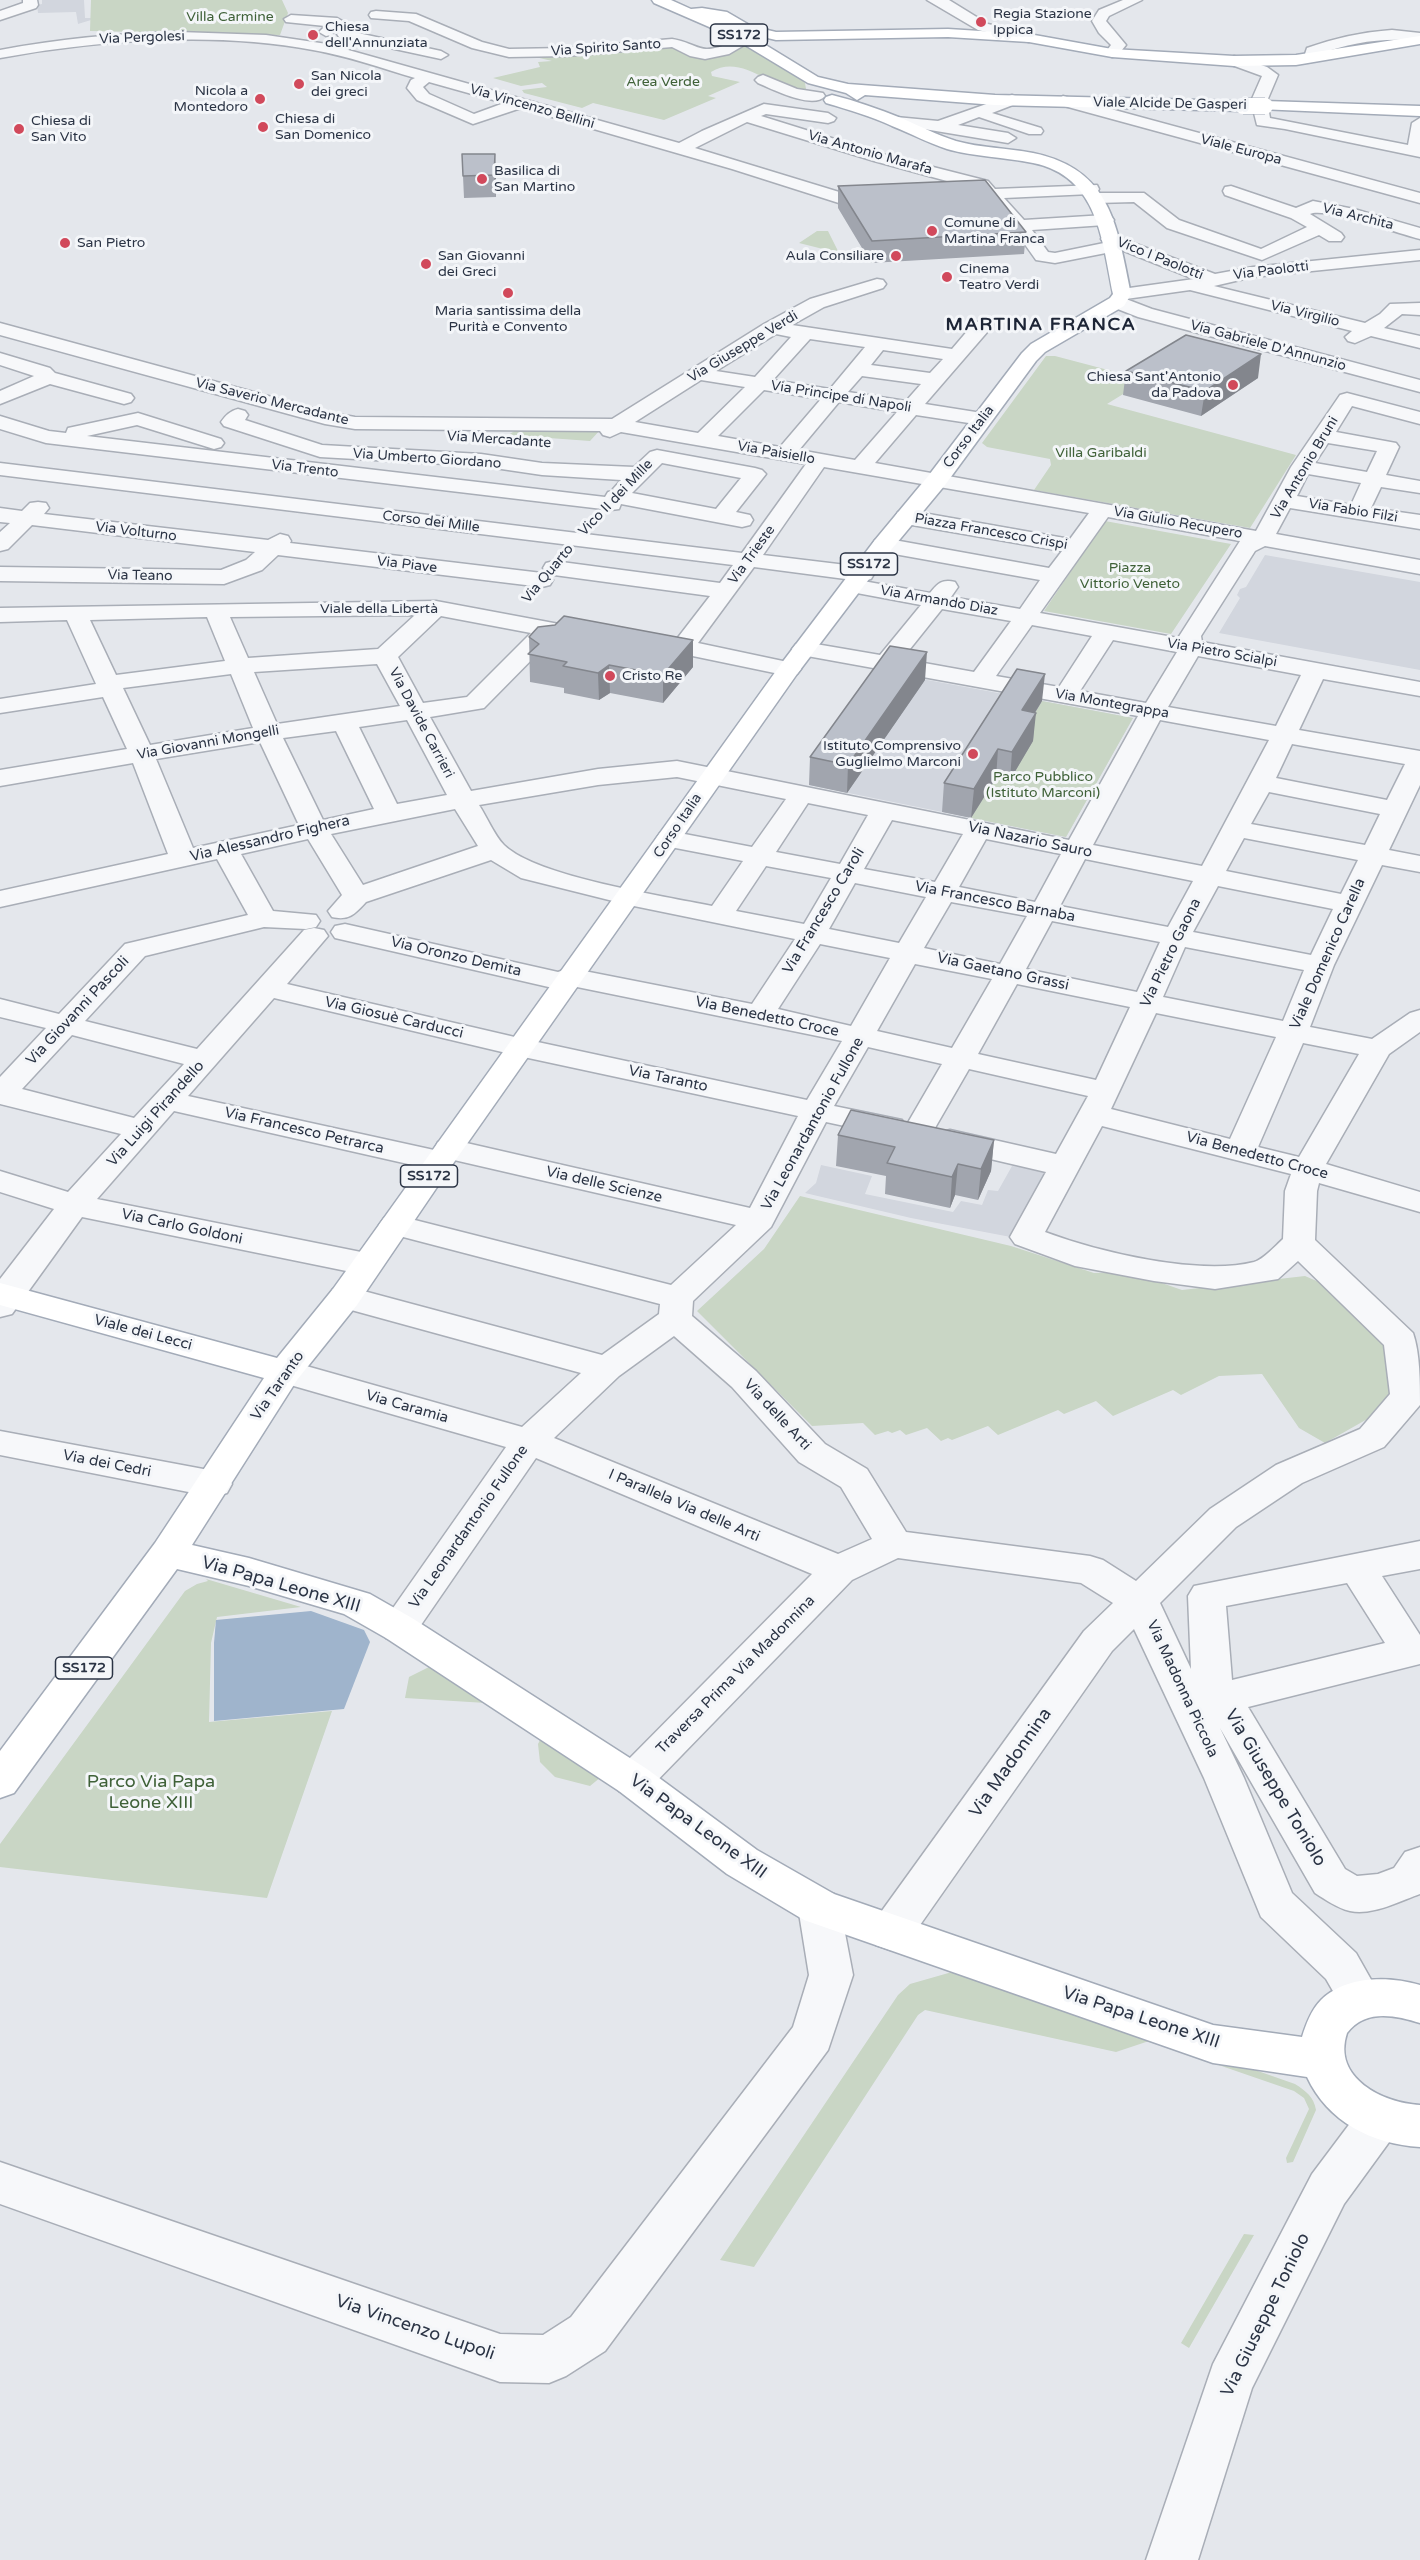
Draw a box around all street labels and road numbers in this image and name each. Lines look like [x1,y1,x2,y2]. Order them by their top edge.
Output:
road number: SS172 [710,24,768,46]
street label: Via Pergolesi [99,28,185,48]
street label: Via Spirito Santo [550,36,662,60]
street label: Via Vincenzo Bellini [468,81,596,133]
street label: Viale Alcide De Gasperi [1093,94,1247,114]
street label: Via Antonio Marafa [806,127,934,179]
street label: Viale Europa [1198,131,1284,169]
street label: Via Archita [1321,200,1395,234]
street label: Vico I Paolotti [1114,234,1206,284]
street label: Via Paolotti [1232,258,1310,284]
street label: Via Virgilio [1269,297,1341,331]
street label: Via Giuseppe Verdi [685,308,801,386]
street label: Via Gabriele D'Annunzio [1188,317,1348,375]
street label: Via Saverio Mercadante [194,375,350,429]
street label: Via Principe di Napoli [770,378,912,416]
street label: Corso Italia [940,402,998,472]
street label: Via Antonio Bruni [1268,414,1342,522]
street label: Via Mercadante [446,428,552,452]
street label: Via Paisiello [736,438,816,468]
street label: Via Umberto Giordano [352,445,502,473]
street label: Vico II dei Mille [575,456,657,540]
street label: Via Trento [271,457,339,481]
street label: Via Fabio Filzi [1307,496,1399,526]
street label: Via Giulio Recupero [1112,503,1244,543]
street label: Corso dei Mille [381,508,481,536]
street label: Piazza Francesco Crispi [913,510,1069,554]
street label: Via Volturno [94,519,178,545]
street label: Via Trieste [725,522,779,588]
street label: Via Quarto [519,541,577,607]
street label: Via Piave [376,553,438,577]
road number: SS172 [840,553,898,575]
street label: Via Teano [107,567,173,585]
street label: Via Armando Diaz [879,582,999,620]
street label: Viale della Libertà [320,601,438,617]
street label: Via Pietro Scialpi [1166,635,1278,671]
street label: Via Davide Carrieri [385,665,457,781]
street label: Via Montegrappa [1054,686,1170,722]
street label: Via Giovanni Mongelli [136,722,280,764]
street label: Corso Italia [650,791,706,861]
street label: Via Alessandro Fighera [188,812,352,866]
street label: Via Nazario Sauro [966,818,1094,862]
street label: Via Francesco Caroli [779,845,869,977]
street label: Viale Domenico Carella [1287,876,1369,1032]
street label: Via Francesco Barnaba [913,878,1077,926]
street label: Via Pietro Gaona [1137,895,1205,1011]
street label: Via Oronzo Demita [389,933,523,981]
street label: Via Gaetano Grassi [935,949,1071,995]
street label: Via Giovanni Pascoli [23,953,133,1069]
street label: Via Giosuè Carducci [323,993,465,1043]
street label: Via Benedetto Croce [693,993,841,1041]
street label: Via Leonardantonio Fullone [758,1034,868,1214]
street label: Via Luigi Pirandello [104,1057,208,1171]
street label: Via Taranto [627,1062,709,1096]
street label: Via Francesco Petrarca [222,1104,386,1158]
street label: Via Benedetto Croce [1184,1128,1330,1184]
street label: Via delle Scienze [544,1163,664,1207]
road number: SS172 [400,1165,458,1187]
street label: Via Carlo Goldoni [120,1205,244,1249]
street label: Viale dei Lecci [92,1311,194,1355]
street label: Via Taranto [248,1348,308,1424]
street label: Via delle Arti [740,1376,814,1454]
street label: Via Caramia [364,1387,450,1427]
street label: Via Leonardantonio Fullone [406,1442,532,1612]
street label: Via dei Cedri [61,1447,153,1481]
street label: I Parallela Via delle Arti [605,1466,763,1546]
street label: Via Papa Leone XIII [199,1552,363,1618]
street label: Traversa Prima Via Madonnina [653,1592,819,1758]
street label: Via Madonna Piccola [1142,1618,1222,1760]
road number: SS172 [56,1657,112,1679]
street label: Via Madonnina [965,1704,1057,1822]
street label: Via Giuseppe Toniolo [1219,1705,1331,1871]
street label: Via Papa Leone XIII [625,1770,771,1884]
street label: Via Papa Leone XIII [1060,1982,1222,2054]
street label: Via Giuseppe Toniolo [1217,2230,1315,2400]
street label: Via Vincenzo Lupoli [332,2291,498,2365]

